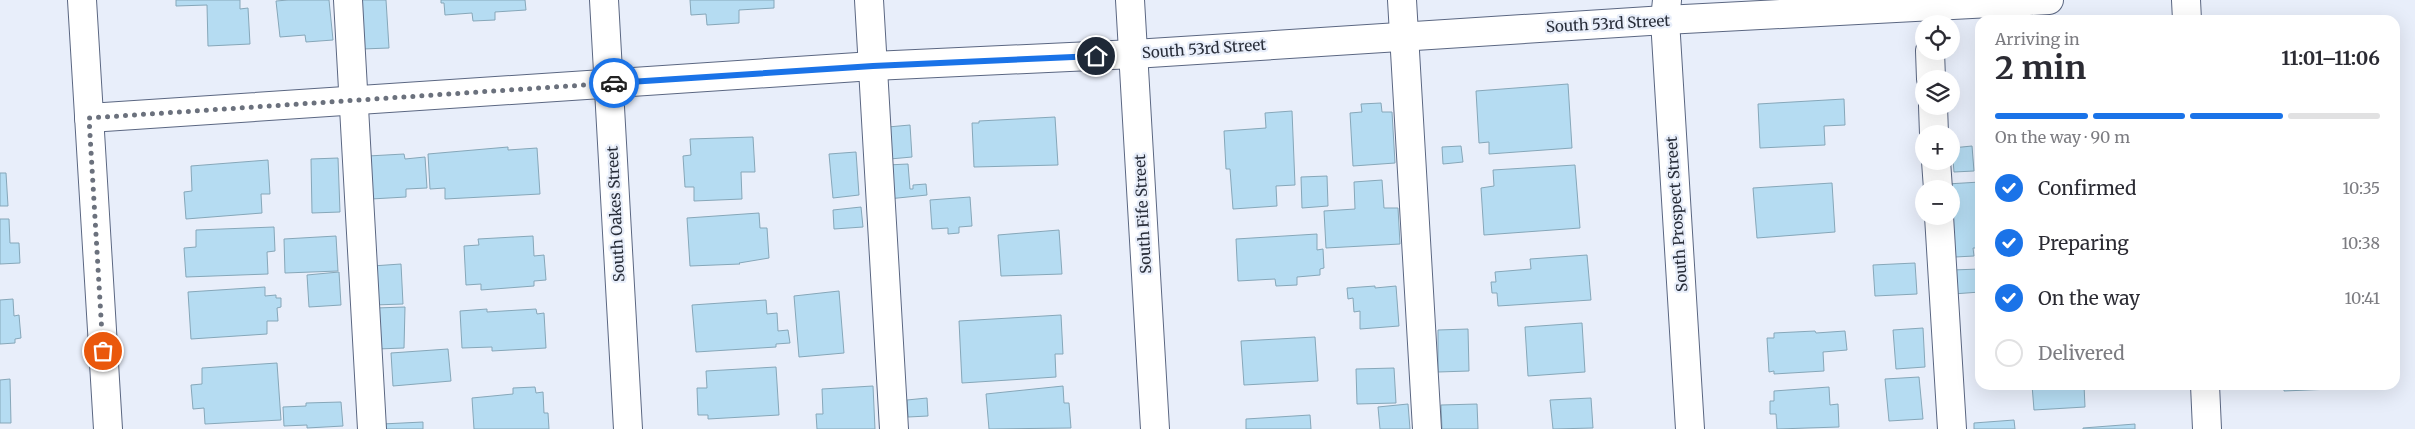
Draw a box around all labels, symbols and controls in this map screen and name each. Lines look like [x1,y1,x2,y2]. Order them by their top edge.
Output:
street label: South 53rd Street [1545,11,1671,36]
map controls [1915,15,1960,225]
button: locate [1915,15,1960,60]
text: Arriving in [1995,29,2080,49]
pin [1075,35,1117,77]
street label: South 53rd Street [1141,35,1267,62]
icon: home [1082,42,1110,70]
text: 11:01–11:06 [2281,46,2380,70]
text: 2 min [1995,48,2086,88]
courier [589,58,639,108]
icon: car [600,69,628,97]
button: layers [1915,70,1960,115]
button: + [1915,125,1960,170]
text: On the way · 90 m [1995,127,2130,147]
street label: South Prospect Street [1662,135,1691,292]
street label: South Oakes Street [602,145,629,282]
street label: South Fife Street [1130,154,1155,274]
icon: check [1995,174,2023,202]
text: Confirmed [2038,176,2136,200]
text: 10:35 [2342,178,2380,198]
button: − [1915,180,1960,225]
icon: check [1995,229,2023,257]
text: Preparing [2038,231,2129,255]
text: 10:38 [2342,233,2380,253]
icon: check [1995,284,2023,312]
text: On the way [2038,286,2140,310]
text: 10:41 [2344,288,2380,308]
pin [82,330,124,372]
icon: bag [89,337,117,365]
text: Delivered [2038,341,2125,365]

